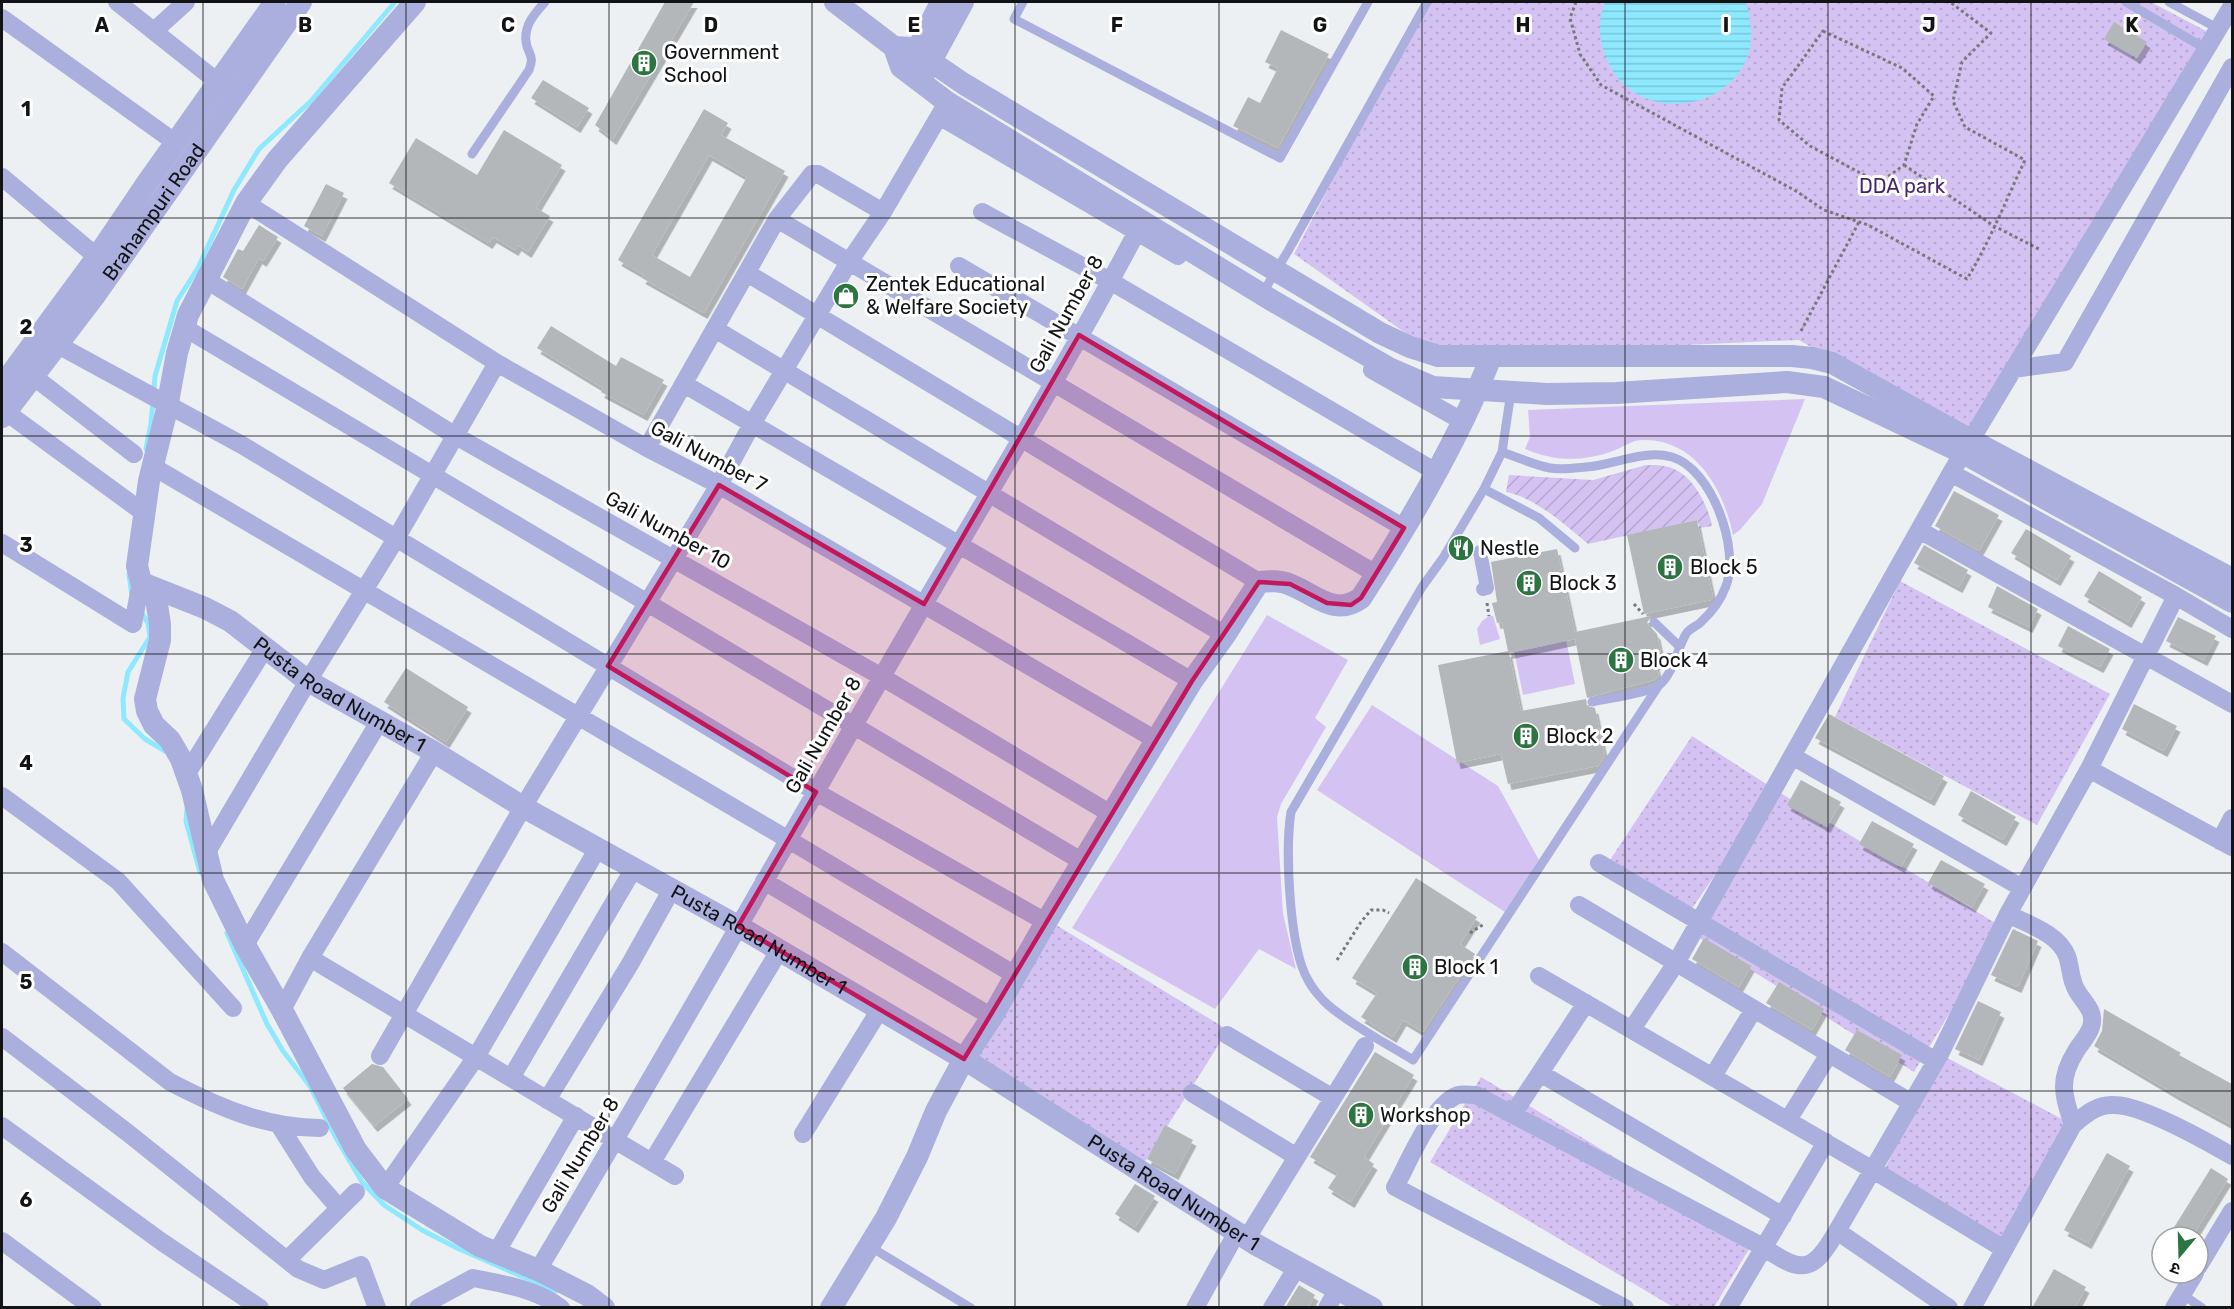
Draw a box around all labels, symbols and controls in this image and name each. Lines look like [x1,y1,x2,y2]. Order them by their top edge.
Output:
text: A [95,13,110,37]
text: B [298,13,312,37]
text: C [501,13,515,37]
text: D [704,13,718,37]
text: E [908,13,920,37]
text: F [1111,13,1123,37]
text: G [1313,13,1327,37]
text: H [1516,13,1530,37]
text: I [1723,13,1729,37]
text: J [1922,13,1936,37]
text: K [2125,13,2139,37]
place label: Government School [664,40,779,87]
building icon: Government School [629,48,659,78]
text: 1 [21,97,31,121]
street label: Brahampuri Road [97,139,210,285]
park label: DDA park [1859,174,1946,198]
street label: Gali Number 8 [1024,251,1108,377]
place label: Zentek Educational & Welfare Society [866,272,1045,319]
shop icon: Zentek Educational & Welfare Society [831,281,861,311]
text: 2 [20,315,33,339]
street label: Gali Number 7 [647,415,771,497]
street label: Gali Number 10 [601,486,735,574]
text: 3 [19,533,33,557]
restaurant icon: Nestle [1446,533,1476,563]
place label: Nestle [1480,536,1539,560]
building icon: Block 5 [1655,552,1685,582]
place label: Block 5 [1690,555,1758,579]
building icon: Block 3 [1514,568,1544,598]
place label: Block 3 [1549,571,1617,595]
street label: Pusta Road Number 1 [249,631,430,757]
building icon: Block 4 [1606,645,1636,675]
place label: Block 4 [1640,648,1708,672]
street label: Gali Number 8 [780,672,866,798]
building icon: Block 2 [1511,721,1541,751]
place label: Block 2 [1546,724,1614,748]
text: 4 [19,751,33,775]
street label: Pusta Road Number 1 [667,879,851,999]
building icon: Block 1 [1400,952,1430,982]
place label: Block 1 [1434,955,1498,979]
text: 5 [20,970,33,994]
street label: Gali Number 8 [536,1093,624,1217]
building icon: Workshop [1346,1100,1376,1130]
place label: Workshop [1380,1103,1471,1127]
street label: Pusta Road Number 1 [1083,1129,1264,1256]
text: 6 [19,1188,33,1212]
north arrow [2150,1225,2210,1285]
text: उ [2167,1258,2183,1279]

